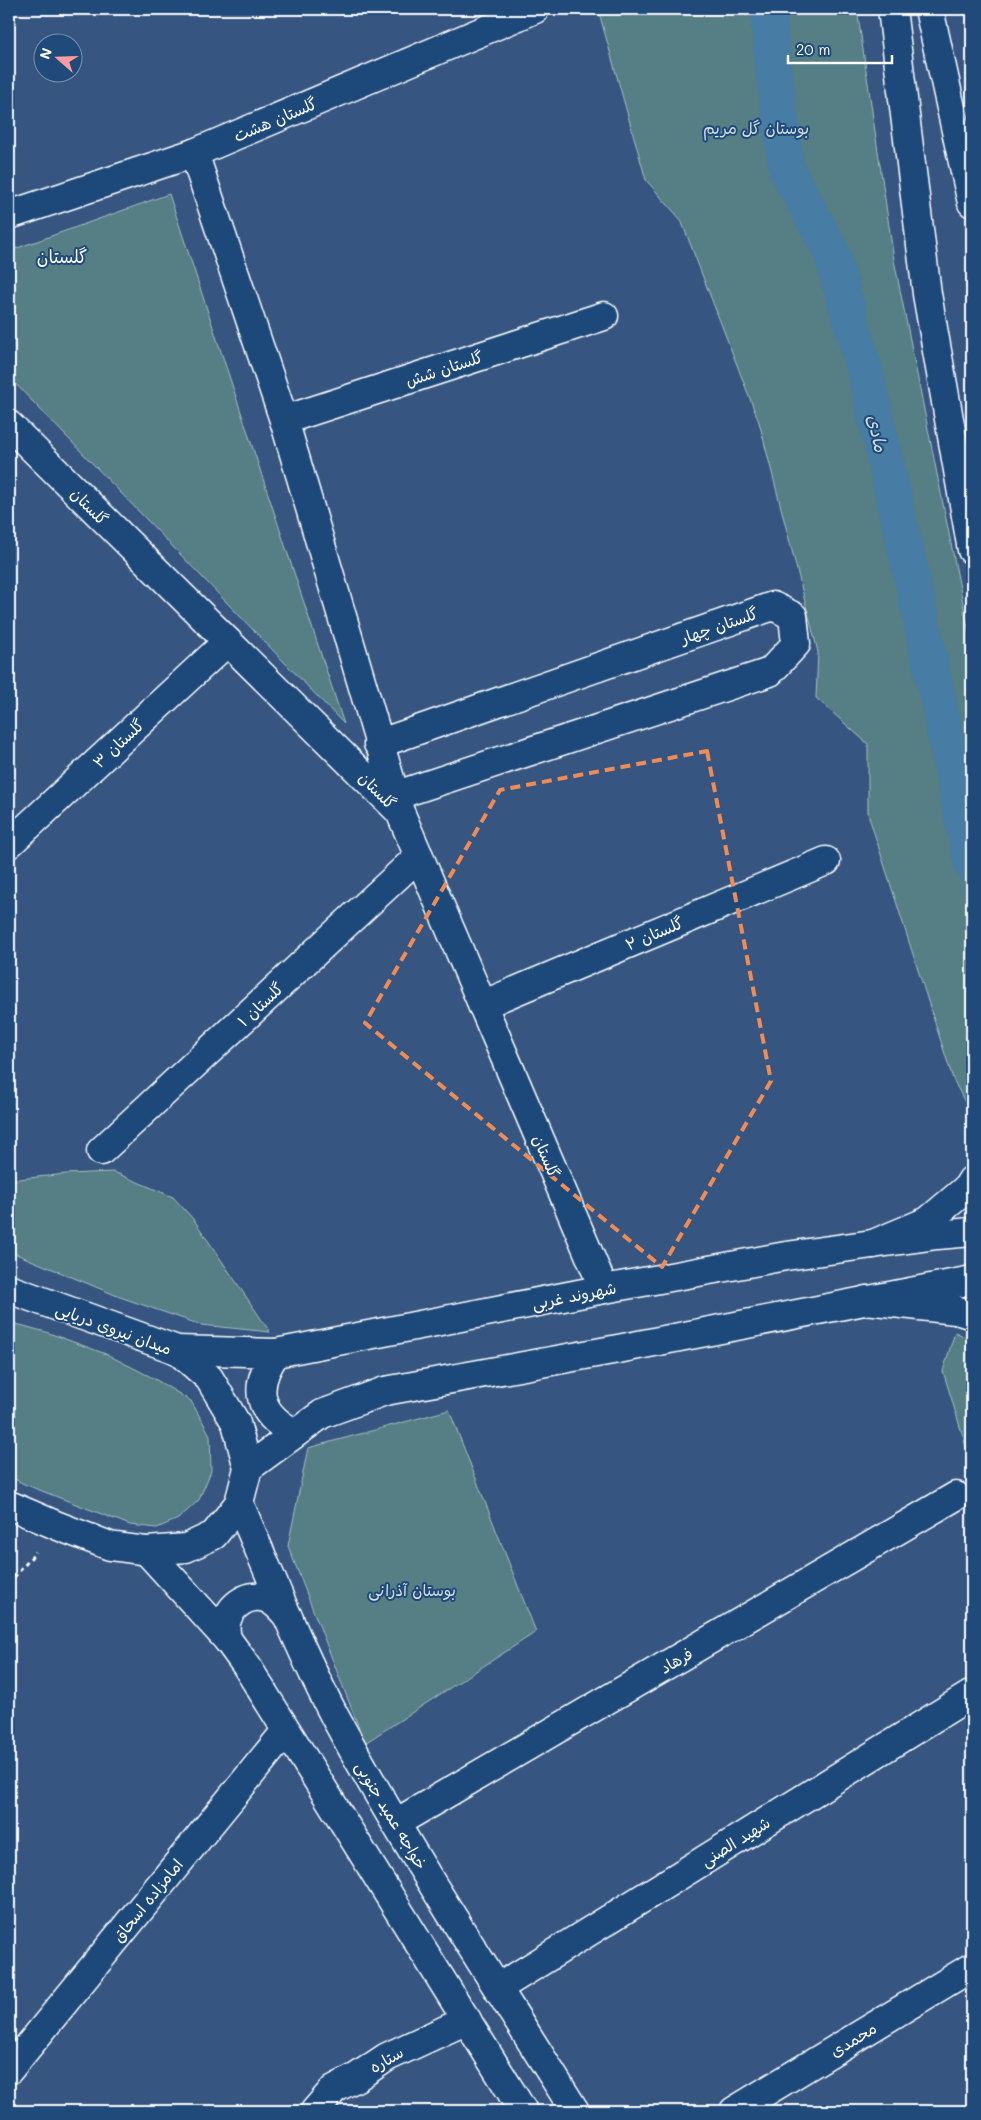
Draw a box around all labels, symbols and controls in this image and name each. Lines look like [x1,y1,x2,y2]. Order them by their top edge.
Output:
north arrow [32,32,82,82]
scale bar [788,32,892,64]
text: 20 m [796,39,830,59]
text: N [35,45,56,62]
street label: گلستان هشت [230,92,320,146]
park label: بوستان گل مریم [703,117,809,141]
district label: گلستان [37,244,87,268]
street label: گلستان شش [402,346,486,390]
water label: مادی [862,412,894,455]
street label: گلستان [67,483,113,529]
street label: گلستان چهار [676,602,761,650]
street label: گلستان ۳ [88,714,148,772]
street label: گلستان [355,767,401,813]
street label: گلستان ۲ [622,911,686,955]
street label: گلستان ۱ [232,977,288,1031]
street label: گلستان [529,1131,565,1181]
street label: شهروند غربی [530,1277,618,1314]
street label: میدان نیروی دریایی [53,1297,175,1360]
park label: بوستان آذرانی [368,1579,456,1601]
street label: فرهاد [656,1642,696,1678]
street label: خواجه عمید جنوبی [351,1757,433,1873]
street label: شهید الصنی [696,1811,774,1871]
street label: امامزاده اسحاق [107,1854,187,1946]
street label: محمدی [826,2017,880,2061]
street label: ستاره [365,2041,407,2077]

